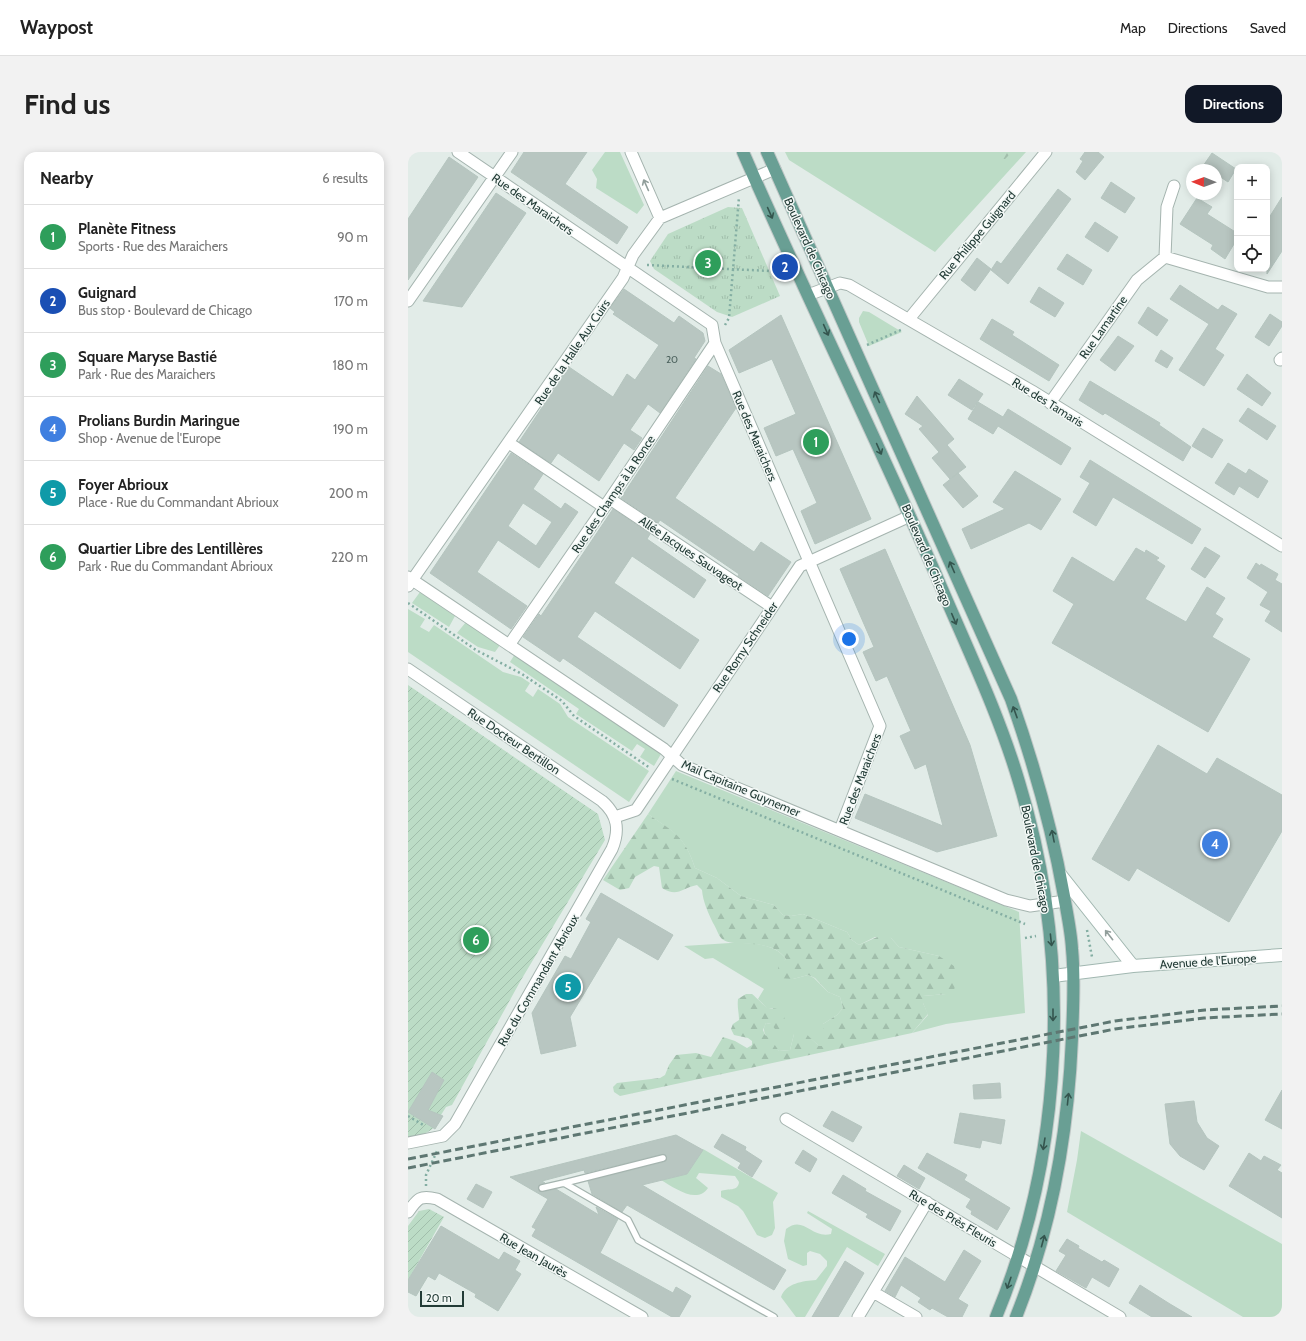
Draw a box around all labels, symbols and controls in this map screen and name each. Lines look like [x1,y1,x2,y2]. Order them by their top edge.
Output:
text: Waypost [20,16,93,39]
text: Map [1120,19,1146,37]
text: Directions [1168,19,1228,37]
text: Saved [1250,19,1286,37]
button: Directions [1185,85,1282,123]
text: Find us [24,87,110,121]
north arrow [1186,164,1222,200]
map controls [1234,164,1270,272]
button: + [1234,164,1270,200]
text: Nearby [40,168,93,188]
text: 6 results [322,170,368,186]
street label: Rue des Maraichers [489,170,577,238]
one-way arrow [641,179,649,191]
street label: Rue Philippe Guignard [936,188,1018,282]
street label: Boulevard de Chicago [781,195,839,301]
button: − [1234,200,1270,236]
one-way arrow [767,206,775,218]
text: Planète Fitness [78,220,176,238]
text: 1 [51,229,55,245]
text: 90 m [337,229,368,245]
button: locate [1234,236,1270,272]
text: Sports · Rue des Maraichers [78,238,228,254]
pin: 3 [695,248,721,278]
pin: 2 [772,252,798,282]
text: Guignard [78,284,136,302]
text: 2 [50,293,56,309]
text: 170 m [334,293,368,309]
street label: Rue Lamartine [1076,293,1130,361]
street label: Rue de la Halle Aux Cuirs [531,296,613,408]
text: Bus stop · Boulevard de Chicago [78,302,252,318]
one-way arrow [822,324,830,336]
text: Square Maryse Bastié [78,348,217,366]
house number: 20 [666,353,678,366]
text: 3 [49,357,57,373]
text: 180 m [332,357,368,373]
text: Park · Rue des Maraichers [78,366,215,382]
street label: Rue des Tamaris [1009,374,1087,430]
street label: Rue des Maraichers [729,388,781,484]
one-way arrow [872,391,880,403]
text: Prolians Burdin Maringue [78,412,240,430]
text: 4 [49,421,57,437]
text: 190 m [333,421,368,437]
pin: 1 [803,427,829,457]
text: Shop · Avenue de l'Europe [78,430,221,446]
street label: Rue des Champs à la Ronce [568,432,658,556]
one-way arrow [876,442,884,454]
text: Foyer Abrioux [78,476,168,494]
text: 5 [50,485,56,501]
text: 200 m [329,485,368,501]
text: Place · Rue du Commandant Abrioux [78,494,279,510]
street label: Boulevard de Chicago [899,502,955,609]
street label: Allée Jacques Sauvageot [636,513,746,593]
text: Quartier Libre des Lentillères [78,540,263,558]
text: 6 [49,549,57,565]
text: 220 m [331,549,368,565]
text: Park · Rue du Commandant Abrioux [78,558,273,574]
one-way arrow [948,561,955,573]
street label: Rue Romy Schneider [709,599,781,695]
one-way arrow [951,612,959,624]
your location [839,629,859,649]
street label: Rue Docteur Bertillon [465,704,563,778]
one-way arrow [1011,706,1019,718]
street label: Rue des Maraichers [836,731,884,827]
street label: Mail Capitaine Guynemer [679,756,803,820]
street label: Boulevard de Chicago [1018,804,1054,914]
pin: 4 [1202,829,1228,859]
one-way arrow [1048,830,1056,843]
street label: Rue du Commandant Abrioux [494,911,582,1049]
pin: 6 [463,925,489,955]
one-way arrow [1105,930,1113,941]
one-way arrow [1047,933,1054,946]
street label: Avenue de l'Europe [1159,950,1257,972]
pin: 5 [555,972,581,1002]
one-way arrow [1049,1008,1057,1021]
one-way arrow [1065,1093,1072,1106]
one-way arrow [1040,1137,1048,1150]
street label: Rue des Près Fleuris [906,1186,1000,1250]
street label: Rue Jean Jaurès [497,1229,571,1281]
one-way arrow [1039,1234,1047,1247]
one-way arrow [1004,1277,1012,1289]
scale bar [420,1289,464,1308]
text: 20 m [426,1291,452,1305]

